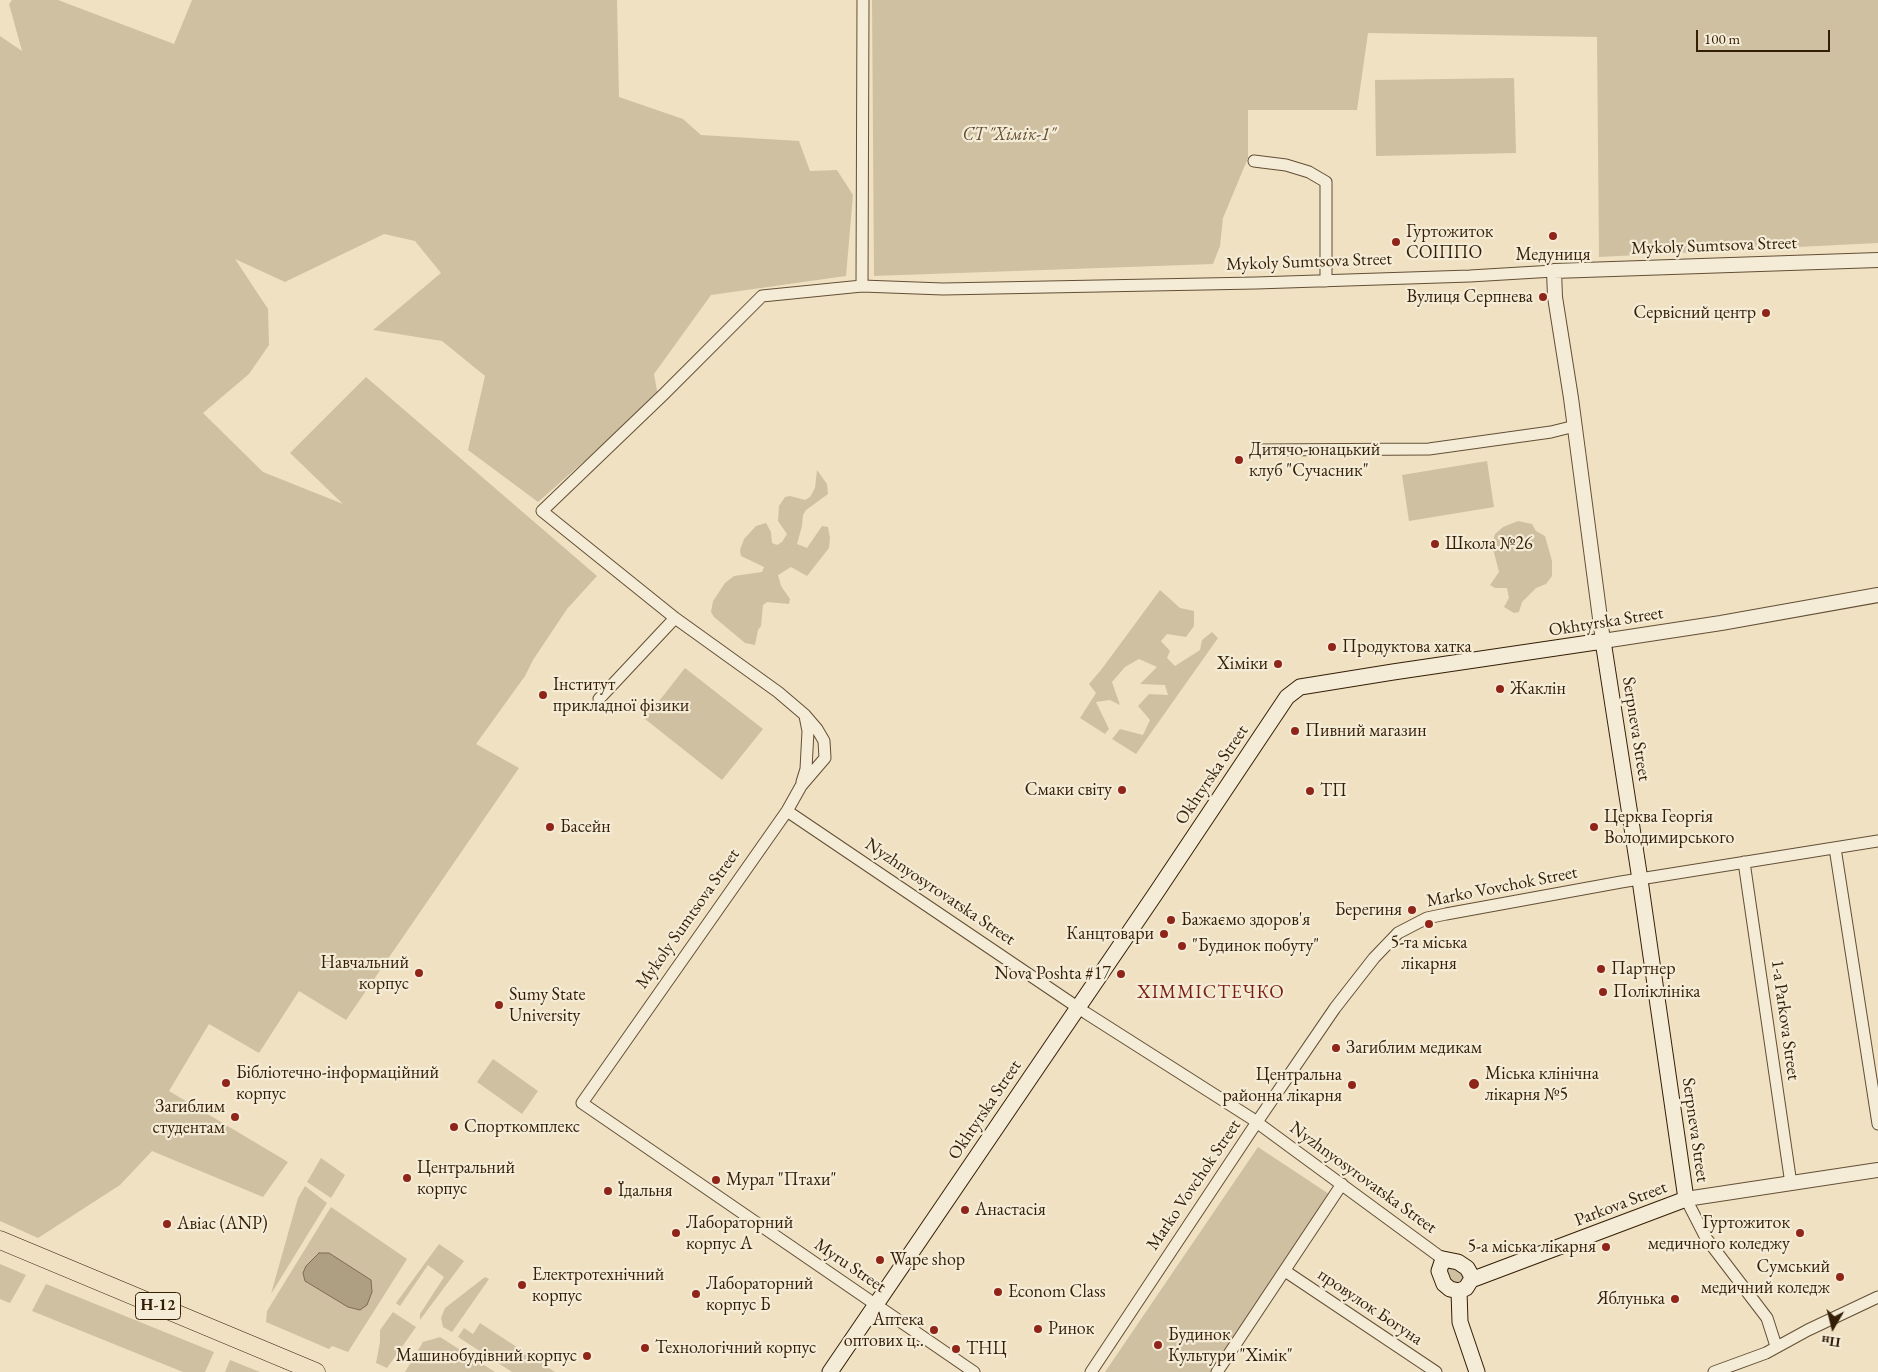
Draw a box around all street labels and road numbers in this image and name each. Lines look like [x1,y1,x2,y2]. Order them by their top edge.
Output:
street label: Mykoly Sumtsova Street [1631,232,1797,260]
street label: Mykoly Sumtsova Street [1226,248,1392,276]
street label: Okhtyrska Street [1547,602,1665,642]
street label: Serpneva Street [1617,675,1655,783]
street label: Okhtyrska Street [1171,721,1253,829]
street label: Nyzhnyosyrovatska Street [861,834,1019,950]
street label: Mykoly Sumtsova Street [631,845,745,993]
street label: Marko Vovchok Street [1425,862,1579,912]
street label: 1-a Parkova Street [1766,958,1804,1082]
street label: Okhtyrska Street [944,1056,1026,1164]
street label: Serpneva Street [1677,1076,1713,1184]
street label: Marko Vovchok Street [1142,1115,1246,1255]
street label: Nyzhnyosyrovatska Street [1285,1117,1441,1239]
street label: Parkova Street [1572,1176,1670,1232]
street label: Myru Street [810,1234,890,1298]
street label: провулок Богуна [1313,1264,1427,1350]
road number: Н-12 [136,1292,180,1320]

